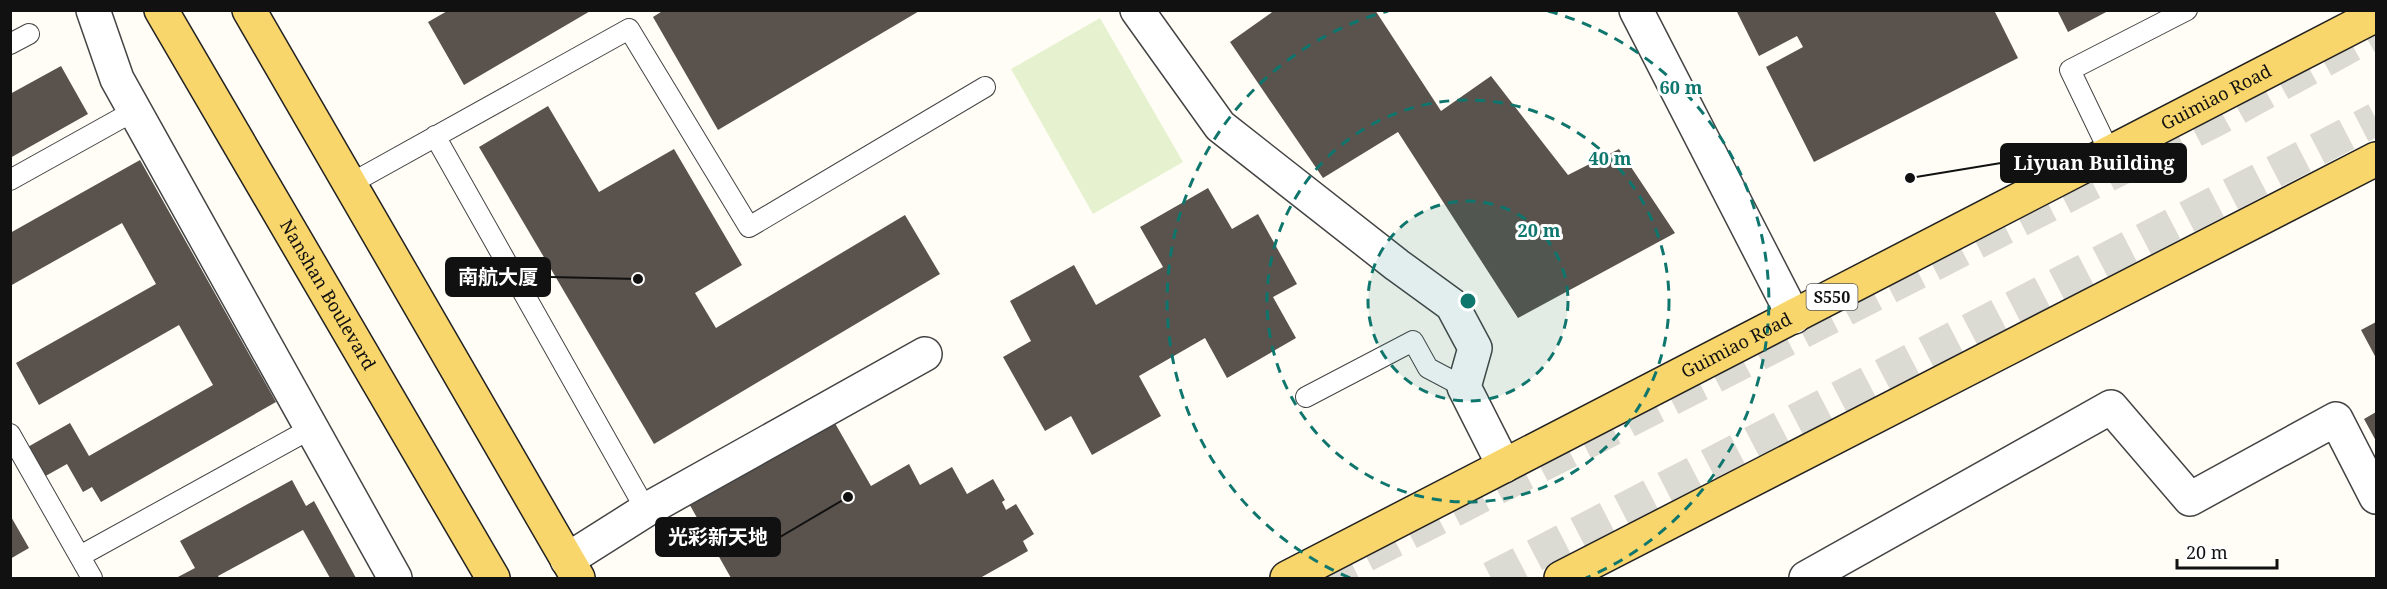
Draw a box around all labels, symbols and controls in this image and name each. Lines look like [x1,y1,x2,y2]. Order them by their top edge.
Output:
street label: Guimiao Road [2156,58,2275,135]
text: 60 m [1660,75,1703,99]
callout: Liyuan Building [2001,144,2186,182]
text: 40 m [1589,146,1632,170]
text: Liyuan Building [2014,149,2175,176]
street label: Nanshan Boulevard [275,215,382,374]
text: 20 m [1518,218,1561,242]
callout: 南航大厦 [446,258,550,296]
text: 南航大厦 [458,263,538,290]
road number: S550 [1806,284,1858,310]
centre of rings [1458,291,1478,311]
street label: Guimiao Road [1677,306,1795,383]
callout: 光彩新天地 [656,518,780,556]
text: 光彩新天地 [668,523,768,550]
scale bar [2177,532,2278,570]
text: 20 m [2186,540,2228,564]

